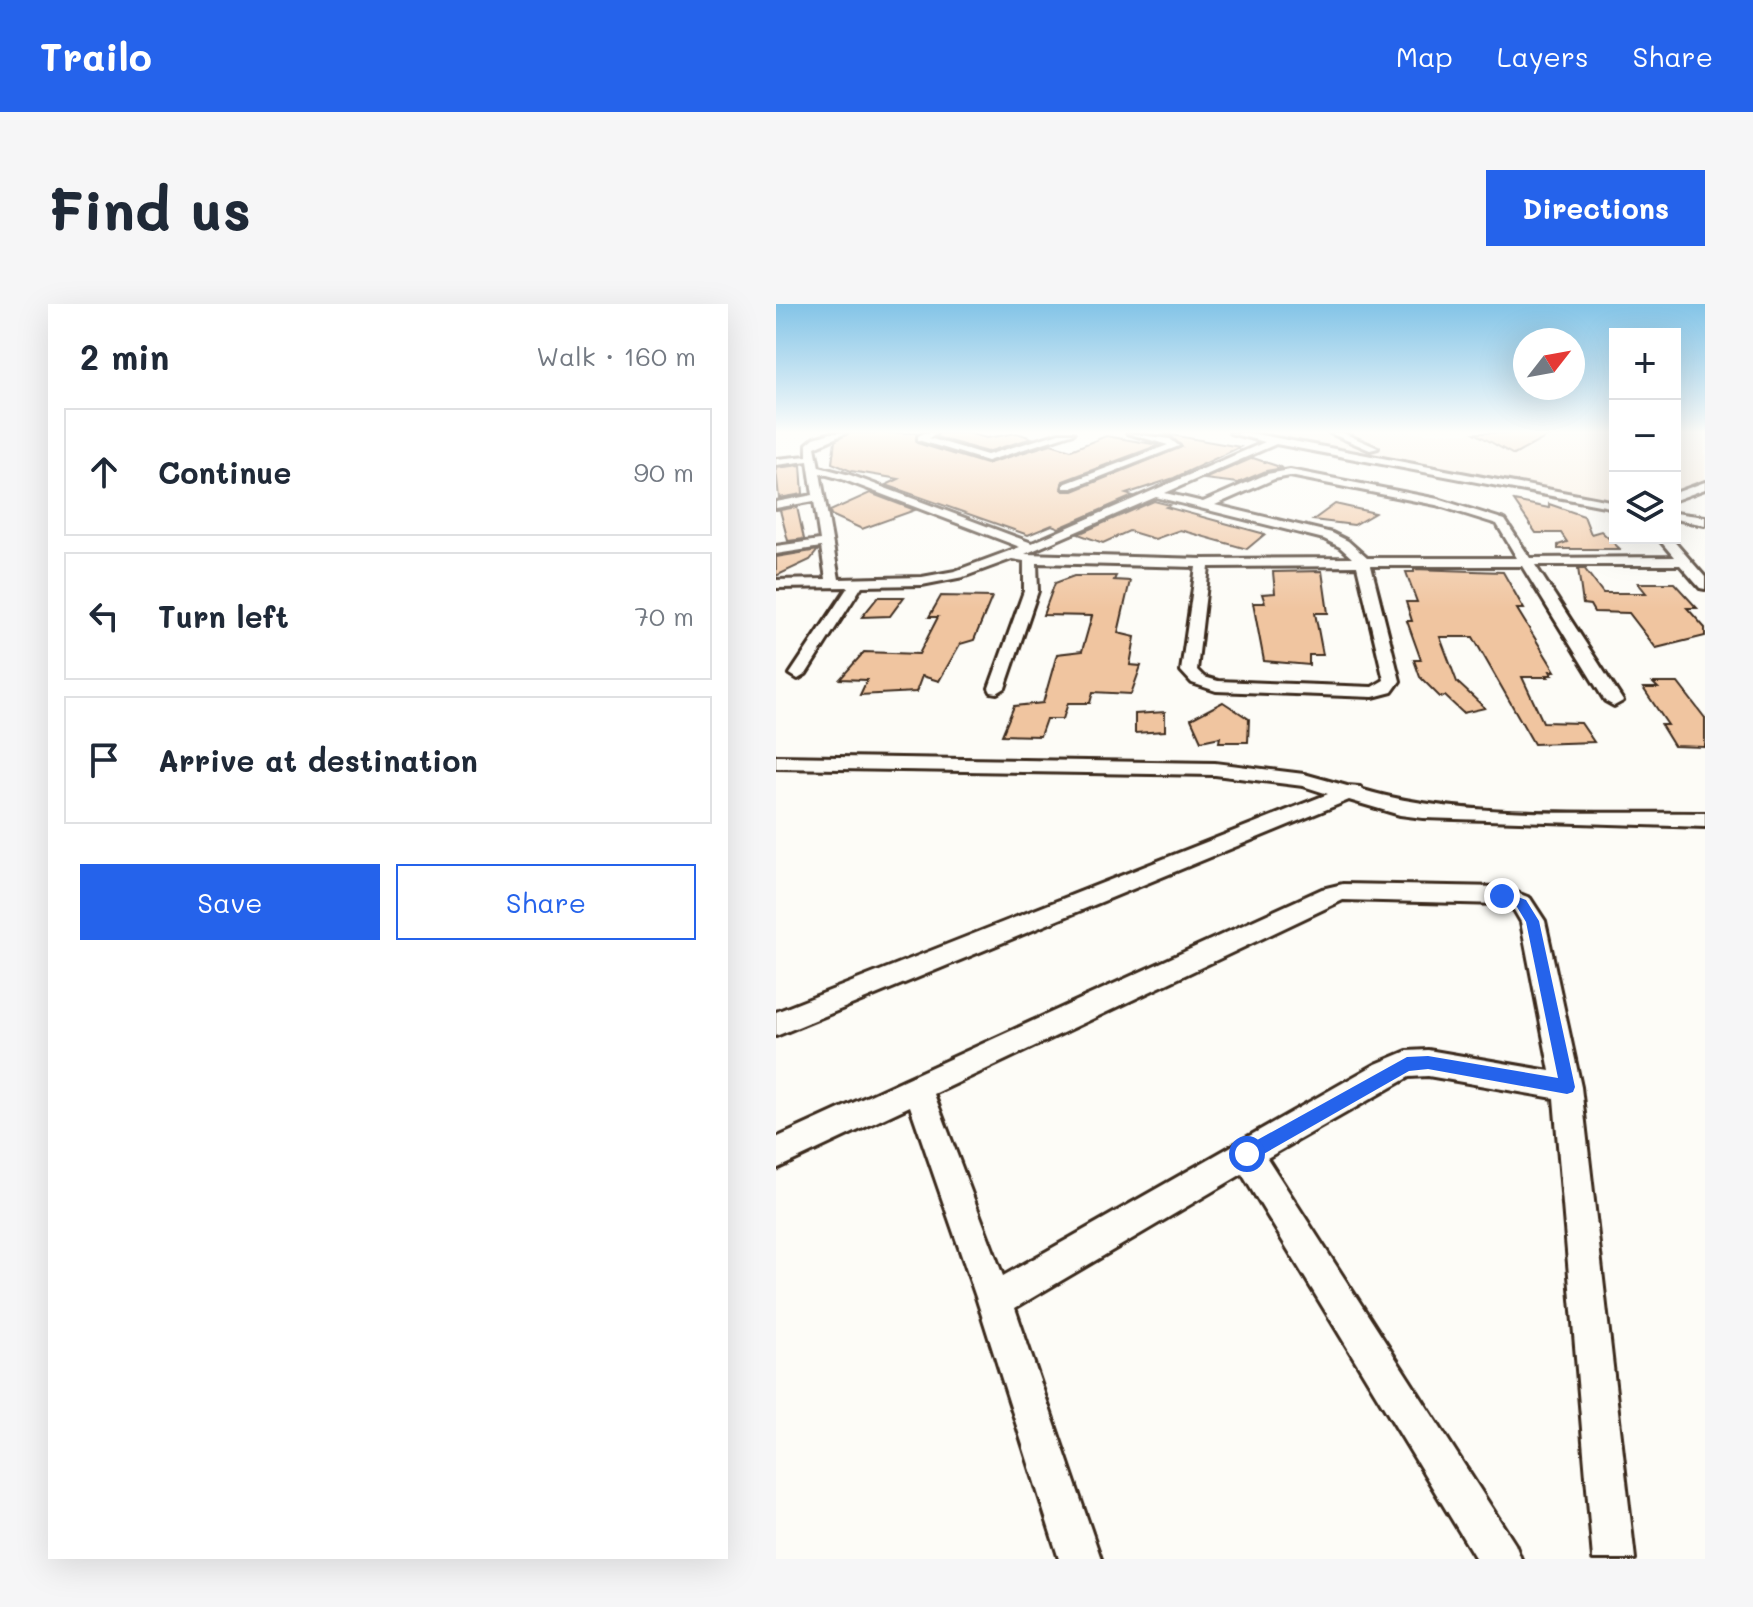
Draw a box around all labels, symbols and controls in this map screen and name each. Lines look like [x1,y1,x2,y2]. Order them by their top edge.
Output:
text: Trailo [40,31,152,81]
text: Map [1396,38,1453,74]
text: Layers [1497,38,1589,74]
text: Share [1633,38,1713,74]
button: Directions [1486,170,1705,246]
text: Find us [48,172,251,245]
north arrow [1513,328,1585,400]
map controls [1609,328,1681,544]
button: + [1609,328,1681,400]
text: 2 min [80,334,169,379]
text: Walk · 160 m [536,339,696,373]
button: − [1609,400,1681,472]
icon: ahead [82,450,126,494]
text: Continue [158,452,291,492]
text: 90 m [634,455,694,489]
button: layers [1609,472,1681,544]
icon: left [82,594,126,638]
text: Turn left [158,596,289,636]
text: 70 m [634,599,694,633]
icon: arrive [82,738,126,782]
text: Arrive at destination [158,740,478,780]
button: Save [80,864,380,940]
button: Share [396,864,696,940]
route end [1484,878,1520,914]
route start [1229,1136,1265,1172]

